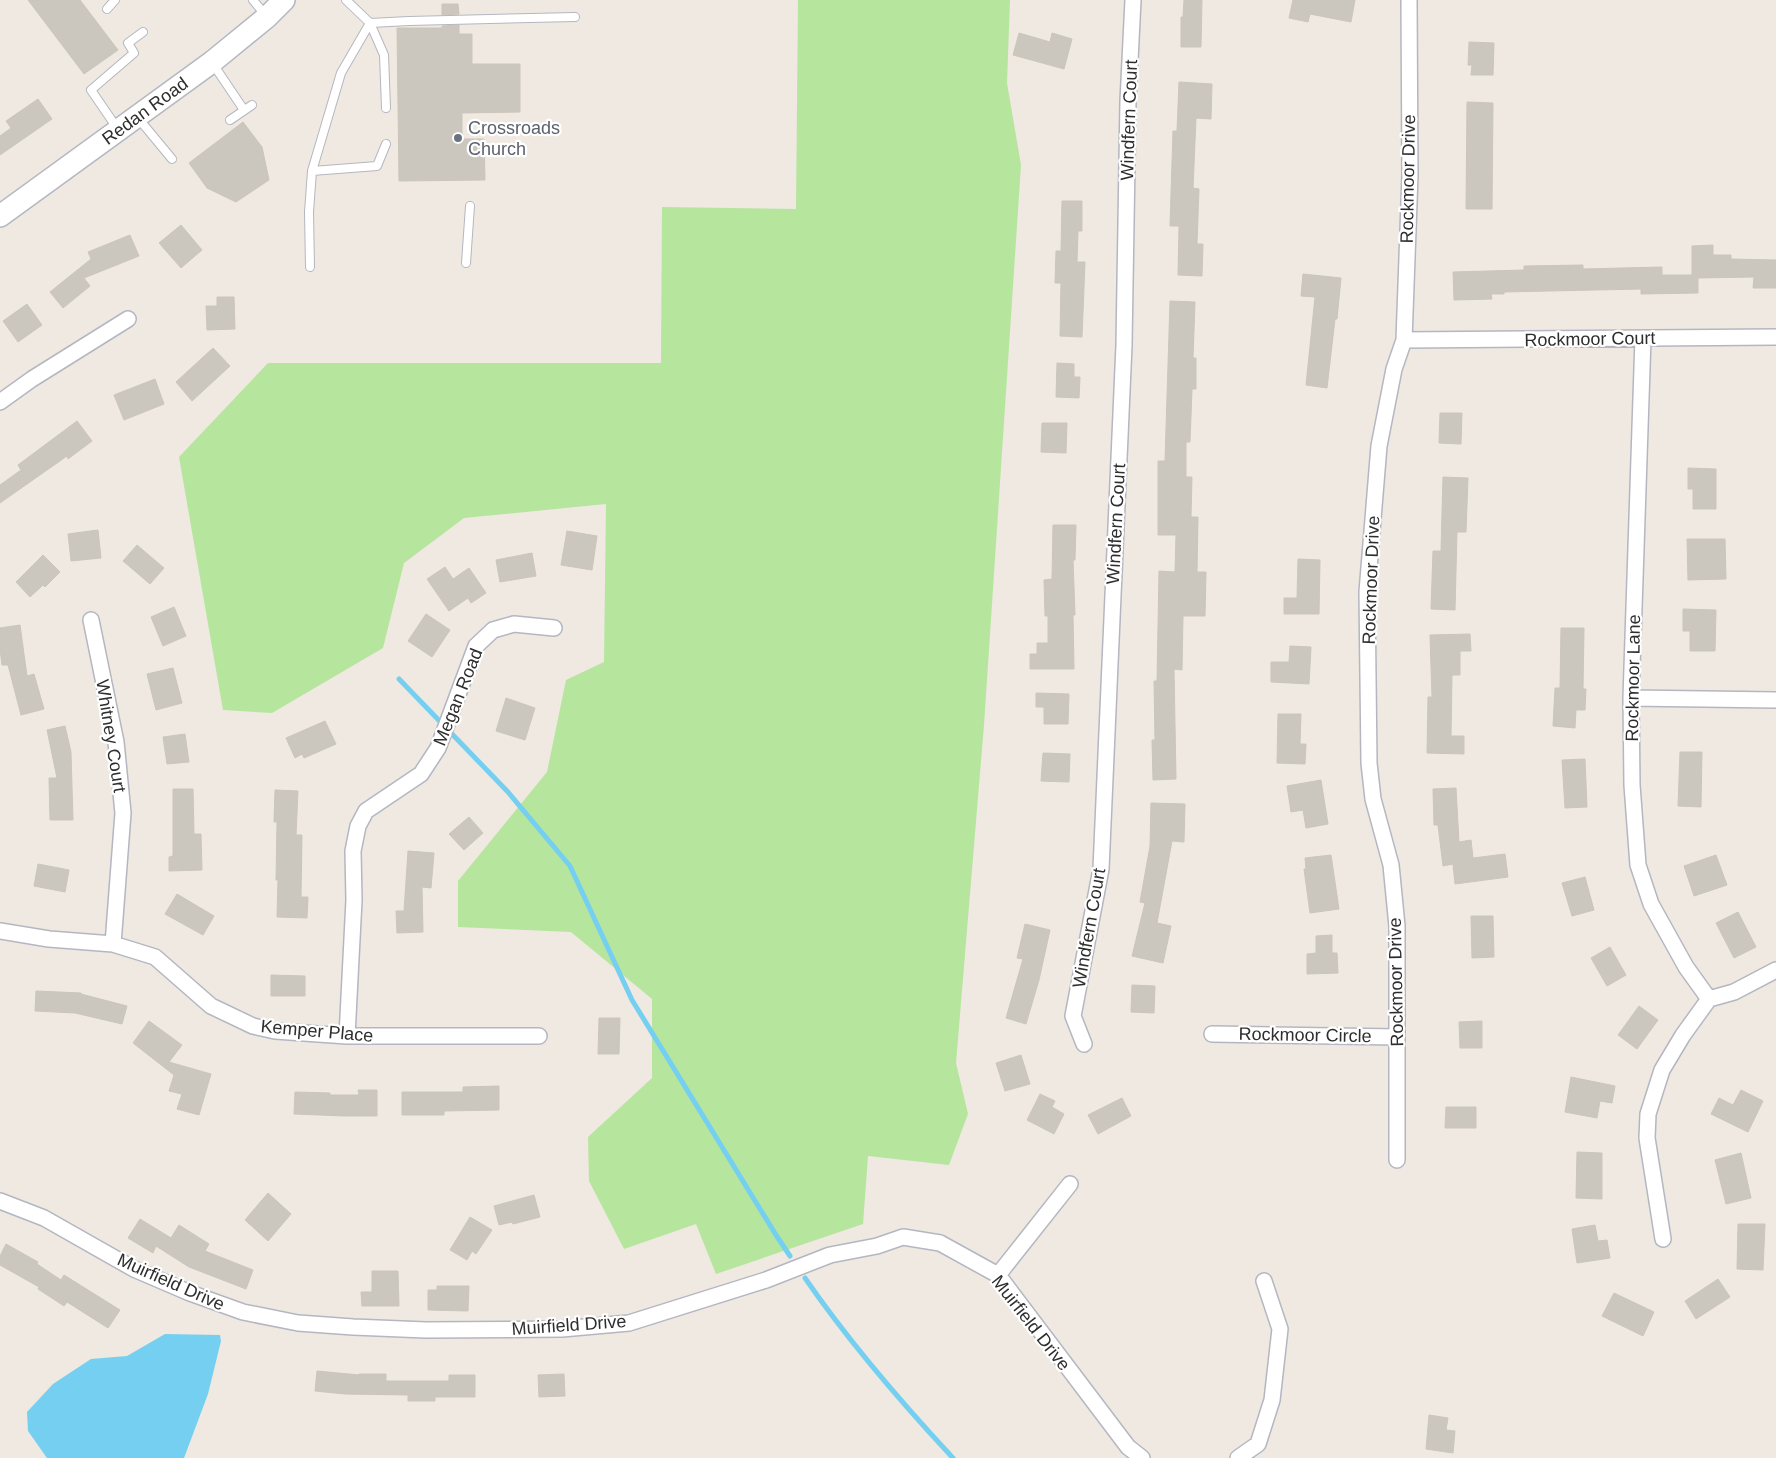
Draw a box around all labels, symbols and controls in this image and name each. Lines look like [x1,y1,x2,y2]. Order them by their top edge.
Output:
street label: Windfern Court [1117,59,1141,181]
street label: Redan Road [98,73,192,149]
street label: Rockmoor Drive [1397,114,1419,244]
place label: Crossroads Church [468,118,560,159]
marker: Crossroads Church [452,132,464,144]
street label: Rockmoor Court [1524,328,1656,350]
street label: Windfern Court [1103,463,1129,585]
street label: Rockmoor Drive [1359,515,1383,645]
street label: Rockmoor Lane [1622,614,1644,742]
street label: Megan Road [429,645,487,749]
street label: Whitney Court [92,678,130,794]
street label: Windfern Court [1069,867,1109,989]
street label: Rockmoor Drive [1385,917,1407,1047]
street label: Kemper Place [260,1016,374,1046]
street label: Rockmoor Circle [1238,1024,1372,1046]
street label: Muirfield Drive [114,1249,228,1315]
street label: Muirfield Drive [988,1272,1074,1374]
street label: Muirfield Drive [511,1311,627,1339]

